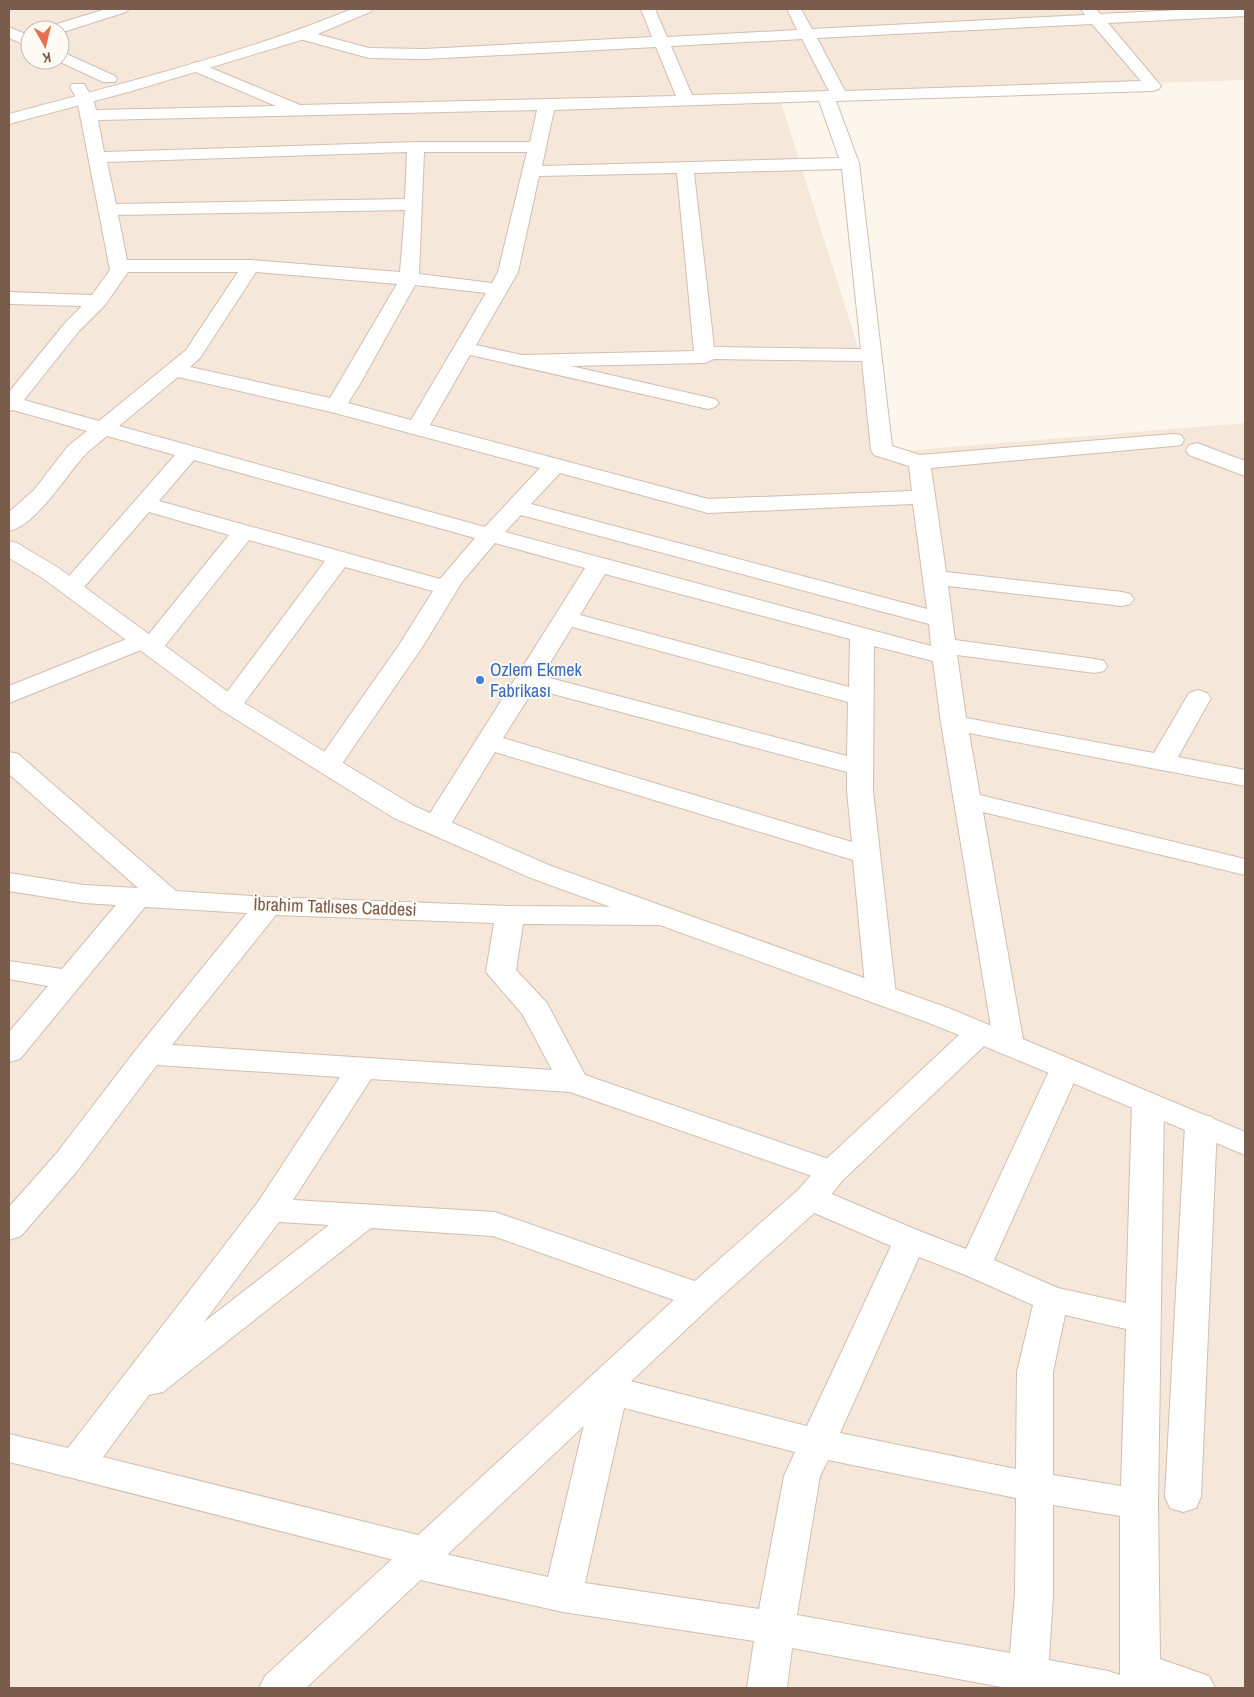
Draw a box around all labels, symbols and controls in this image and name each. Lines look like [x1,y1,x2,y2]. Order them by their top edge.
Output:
north arrow [20,20,70,70]
text: K [41,48,52,67]
place label: Ozlem Ekmek Fabrikası [490,657,582,703]
marker: Ozlem Ekmek Fabrikası [474,674,486,686]
street label: İbrahim Tatlıses Caddesi [253,891,417,922]

